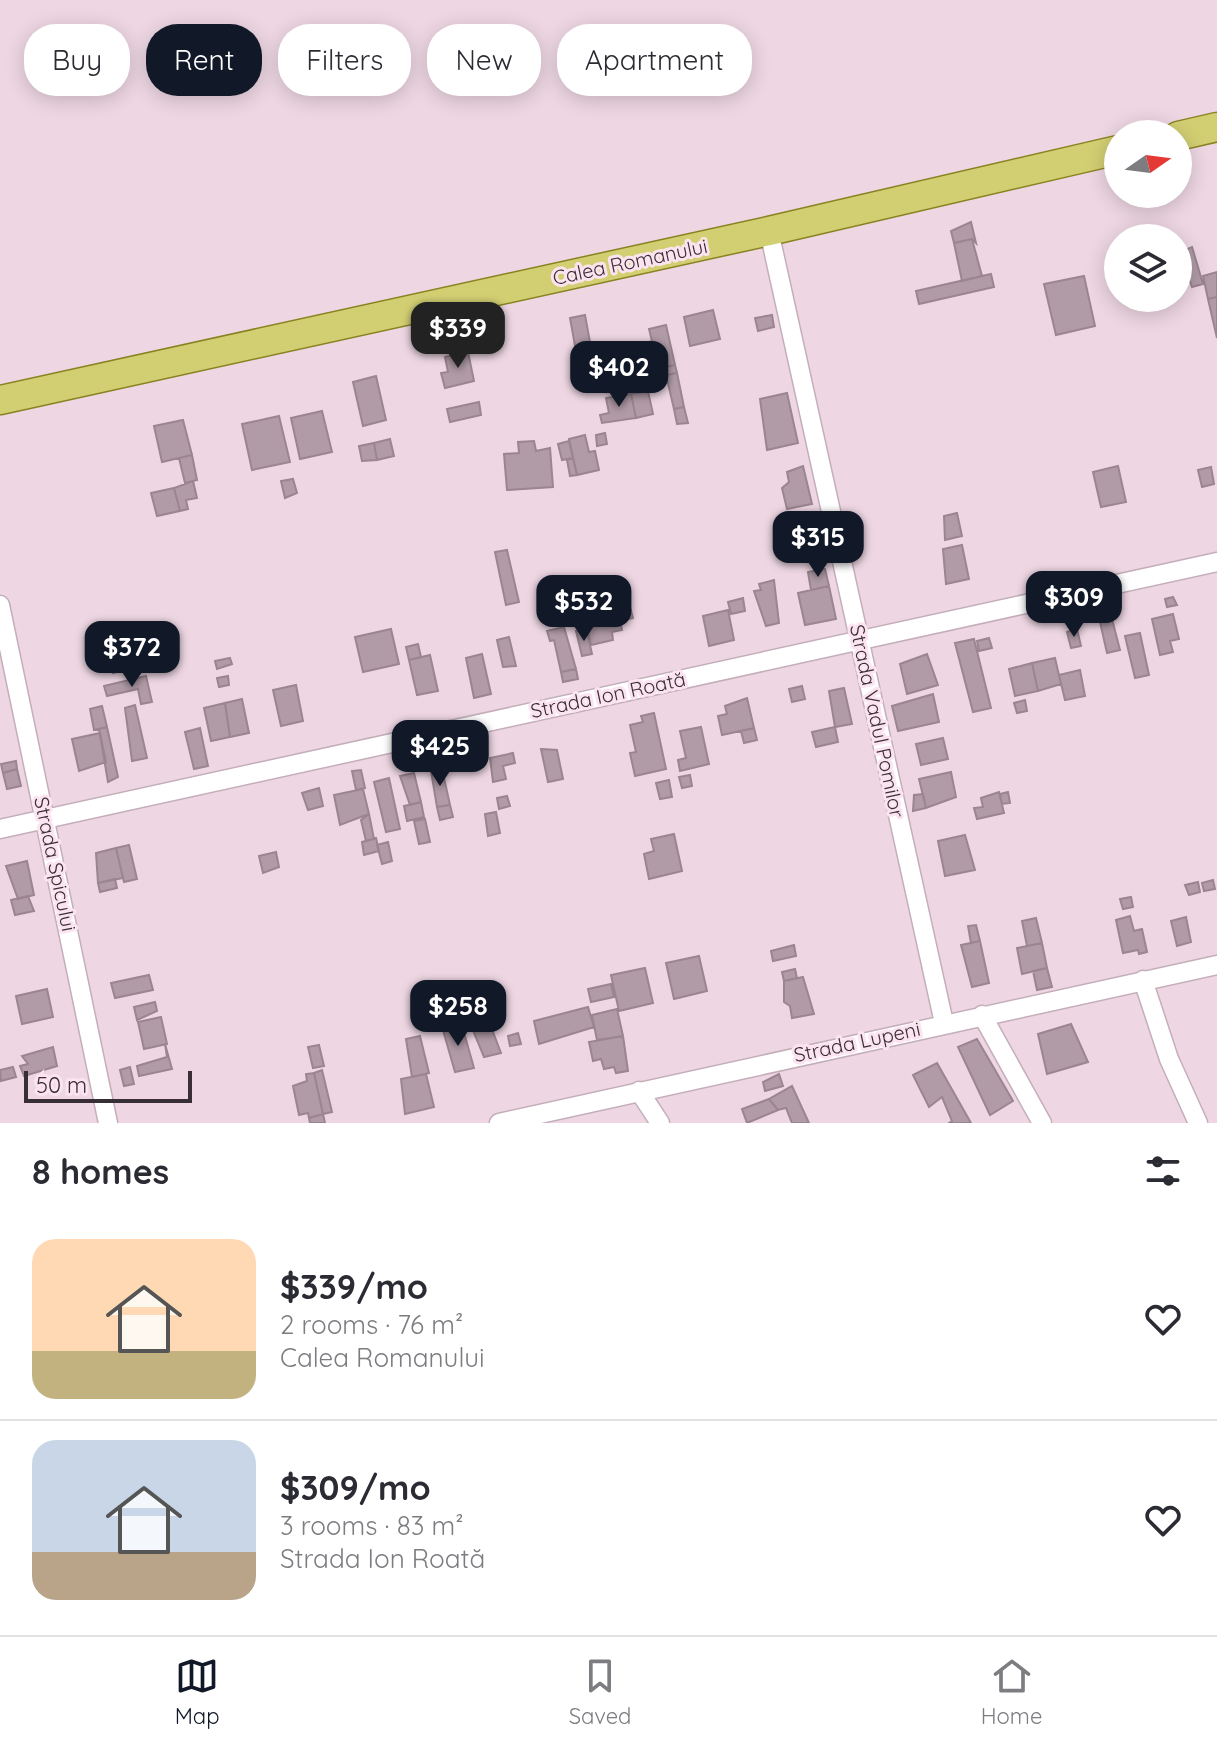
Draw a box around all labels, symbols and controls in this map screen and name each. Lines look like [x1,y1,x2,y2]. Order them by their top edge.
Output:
chip: Buy [24,24,130,96]
chip: Rent [146,24,262,96]
chip: Filters [278,24,411,96]
chip: New [427,24,541,96]
chip: Apartment [557,24,752,96]
north arrow [1104,120,1192,208]
map controls [1104,120,1192,312]
button: layers [1104,224,1192,312]
street label: Calea Romanului [550,233,709,290]
pin: $339 [411,302,505,370]
text: $339 [429,311,487,344]
pin: $402 [572,341,666,409]
text: $402 [588,350,650,383]
pin: $315 [771,511,865,579]
text: $315 [791,520,845,553]
pin: $309 [1027,571,1121,639]
pin: $532 [537,575,631,643]
text: $309 [1044,580,1104,613]
text: $532 [554,584,614,617]
pin: $372 [85,621,179,689]
street label: Strada Vadul Pomilor [845,622,910,820]
text: $372 [103,630,161,663]
street label: Strada Ion Roată [528,666,688,723]
pin: $425 [393,720,487,788]
text: $425 [410,729,470,762]
street label: Strada Spicului [29,794,82,933]
pin: $258 [411,980,505,1048]
text: $258 [428,989,488,1022]
street label: Strada Lupeni [791,1016,922,1067]
scale bar [24,1067,192,1103]
text: 50 m [36,1071,87,1099]
icon: filters [1141,1149,1185,1193]
text: 8 homes [32,1150,169,1193]
text: $339/mo [280,1265,428,1308]
icon: home [96,1271,192,1367]
icon: heart [1141,1297,1185,1341]
text: 2 rooms · 76 m² [280,1308,463,1341]
text: Calea Romanului [280,1341,485,1374]
text: $309/mo [280,1466,431,1509]
icon: home [96,1472,192,1568]
icon: heart [1141,1498,1185,1542]
text: 3 rooms · 83 m² [280,1509,463,1542]
text: Strada Ion Roată [280,1542,485,1575]
tab: Map [175,1654,219,1730]
tab: Saved [569,1654,631,1730]
tab: Home [981,1654,1042,1730]

